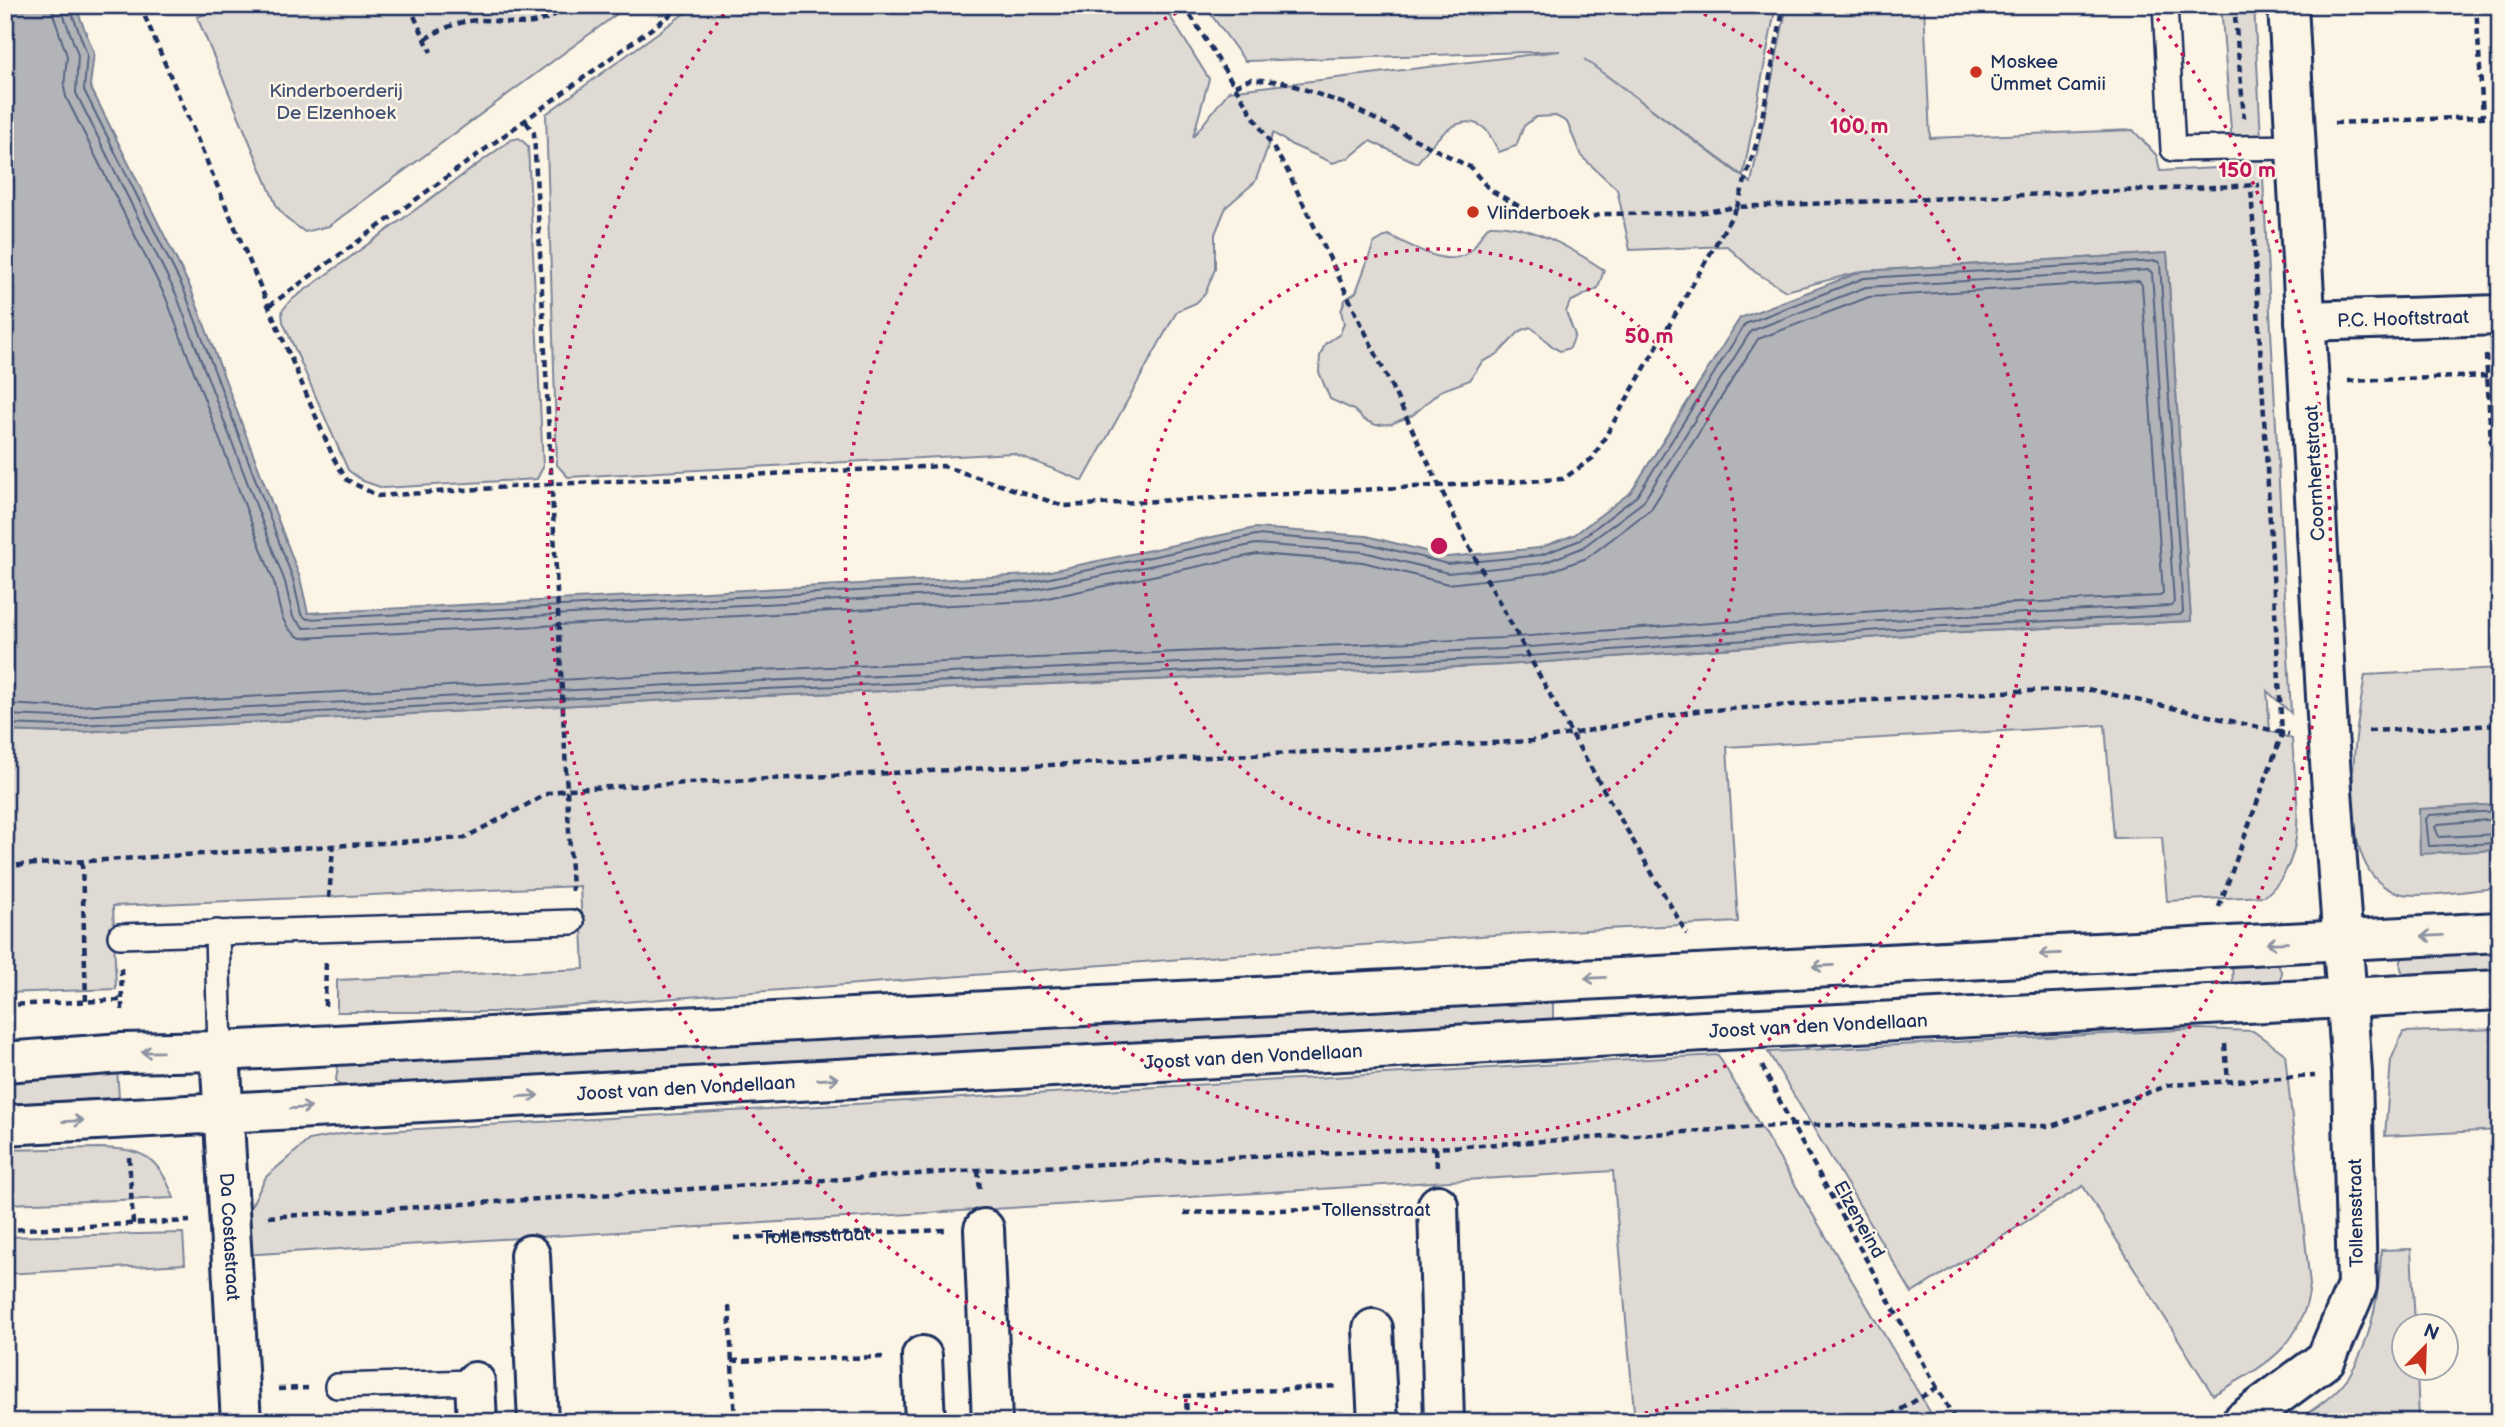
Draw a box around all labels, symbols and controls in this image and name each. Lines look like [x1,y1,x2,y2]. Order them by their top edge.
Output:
place label: Moskee Ümmet Camii [1990,51,2106,96]
marker: Moskee Ümmet Camii [1968,64,1984,80]
park label: Kinderboerderij De Elzenhoek [269,80,403,125]
text: 100 m [1830,114,1888,139]
text: 150 m [2218,158,2276,183]
place label: Vlinderboek [1487,202,1590,225]
marker: Vlinderboek [1465,204,1481,220]
street label: P.C. Hooftstraat [2337,306,2469,333]
text: 50 m [1625,324,1673,349]
street label: Coornhertstraat [2300,404,2331,542]
centre of rings [1427,534,1451,558]
one-way arrow [2421,930,2443,943]
one-way arrow [2266,937,2289,950]
one-way arrow [2039,948,2062,961]
one-way arrow [1811,959,1834,972]
one-way arrow [1584,971,1607,984]
street label: Joost van den Vondellaan [1708,1009,1928,1044]
street label: Joost van den Vondellaan [1143,1040,1363,1075]
one-way arrow [140,1046,163,1059]
street label: Joost van den Vondellaan [576,1071,796,1106]
one-way arrow [816,1073,839,1086]
one-way arrow [516,1089,538,1102]
one-way arrow [289,1102,312,1115]
one-way arrow [62,1115,85,1128]
street label: Tollensstraat [2344,1158,2369,1268]
street label: Da Costastraat [214,1172,244,1302]
street label: Elzeneind [1828,1177,1889,1262]
street label: Tollensstraat [1321,1199,1431,1222]
street label: Tollensstraat [761,1223,871,1250]
north arrow [2390,1312,2460,1382]
text: N [2420,1319,2442,1346]

